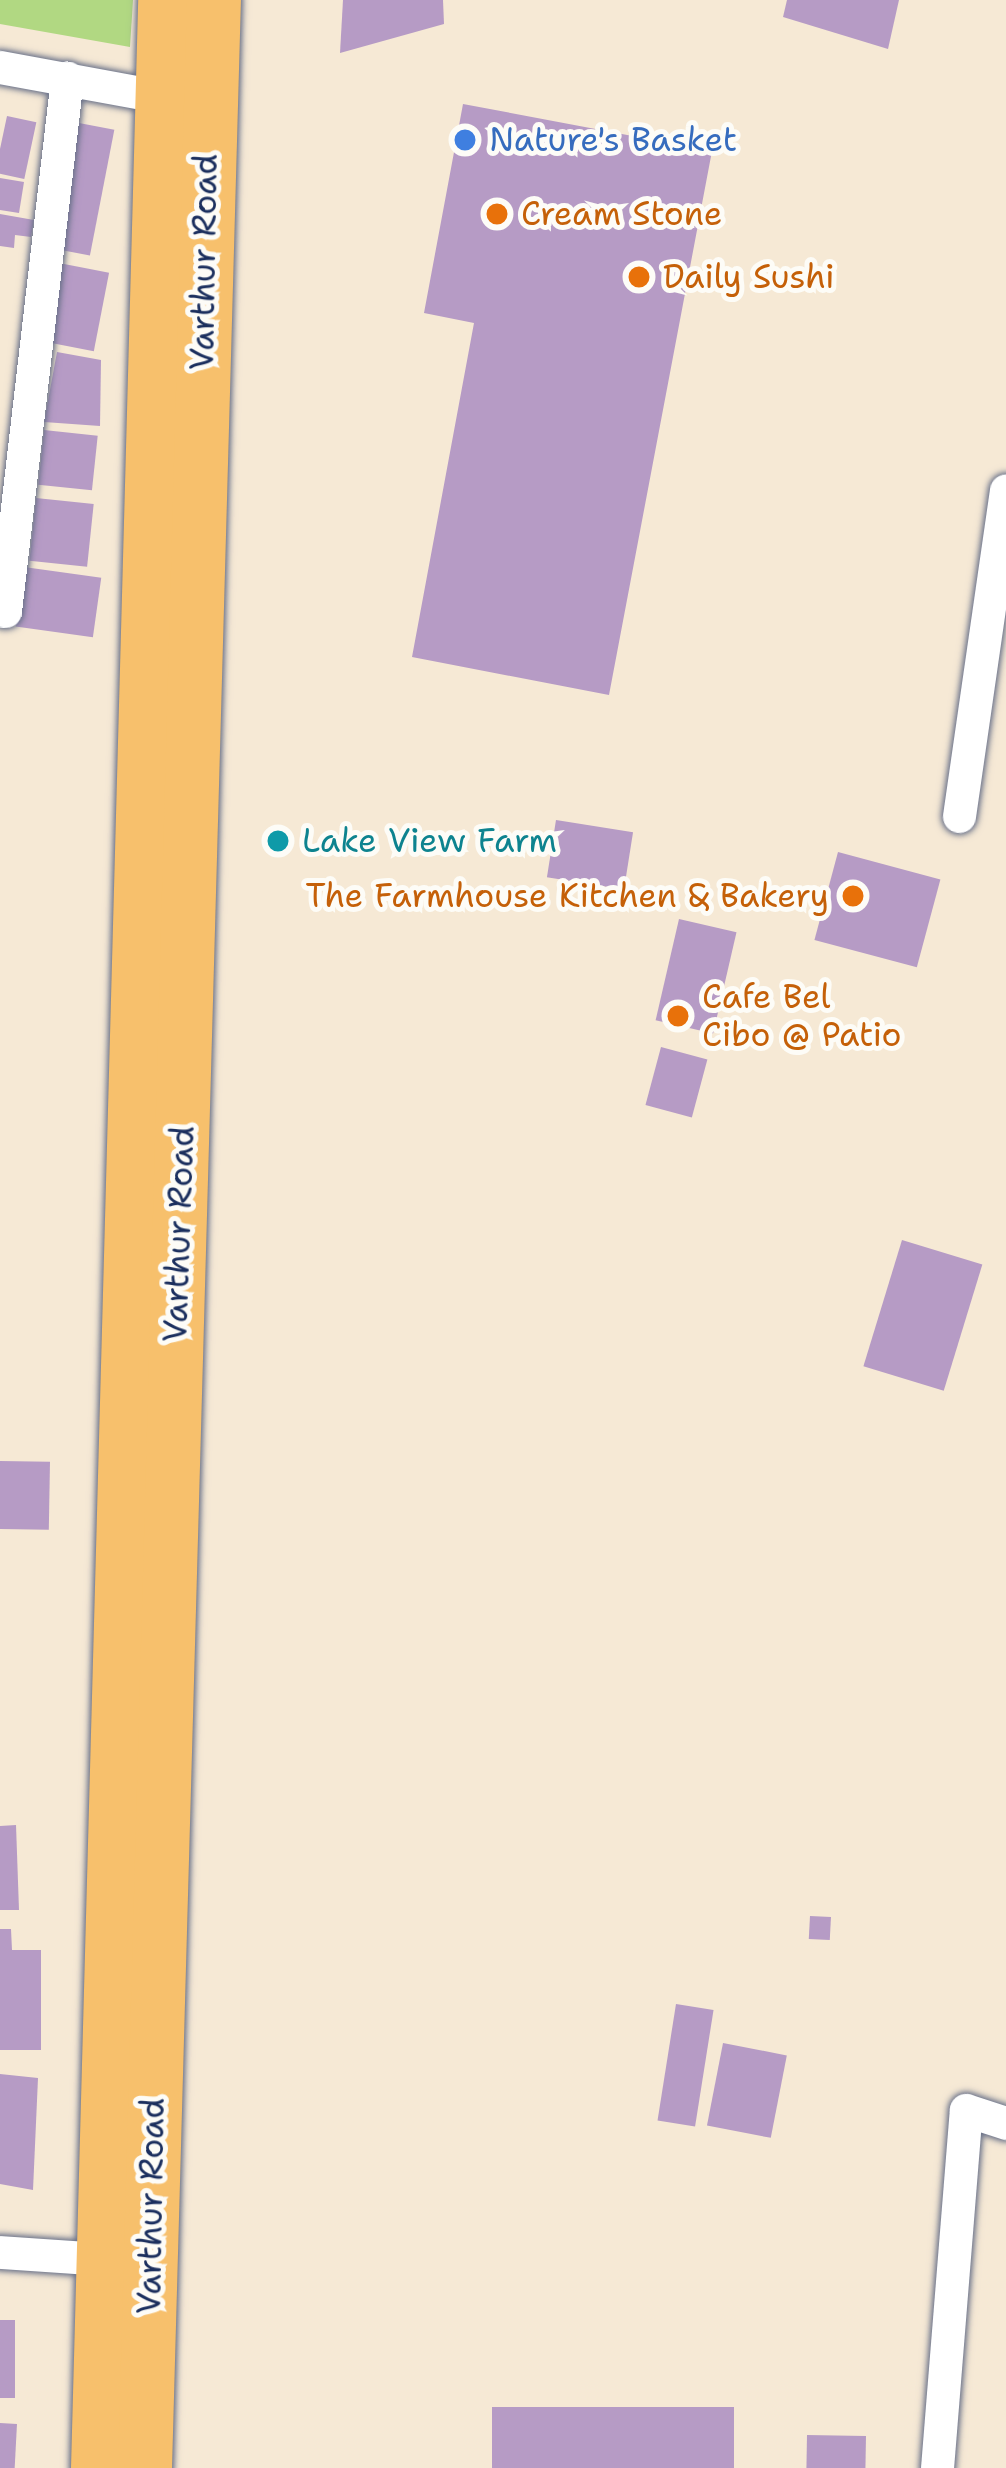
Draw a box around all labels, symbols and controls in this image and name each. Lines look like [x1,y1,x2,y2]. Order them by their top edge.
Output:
place label: Nature's Basket [489,120,737,160]
marker: Nature's Basket [452,127,478,153]
street label: Varthur Road [182,153,226,371]
place label: Cream Stone [521,194,723,234]
marker: Cream Stone [484,201,510,227]
place label: Daily Sushi [663,257,835,297]
marker: Daily Sushi [626,264,652,290]
place label: Lake View Farm [302,821,557,861]
marker: Lake View Farm [265,828,291,854]
place label: The Farmhouse Kitchen & Bakery [305,876,829,916]
marker: The Farmhouse Kitchen & Bakery [840,883,866,909]
place label: Cafe Bel Cibo @ Patio [702,977,902,1055]
marker: Cafe Bel Cibo @ Patio [665,1003,691,1029]
street label: Varthur Road [155,1125,203,1343]
street label: Varthur Road [129,2097,173,2315]

